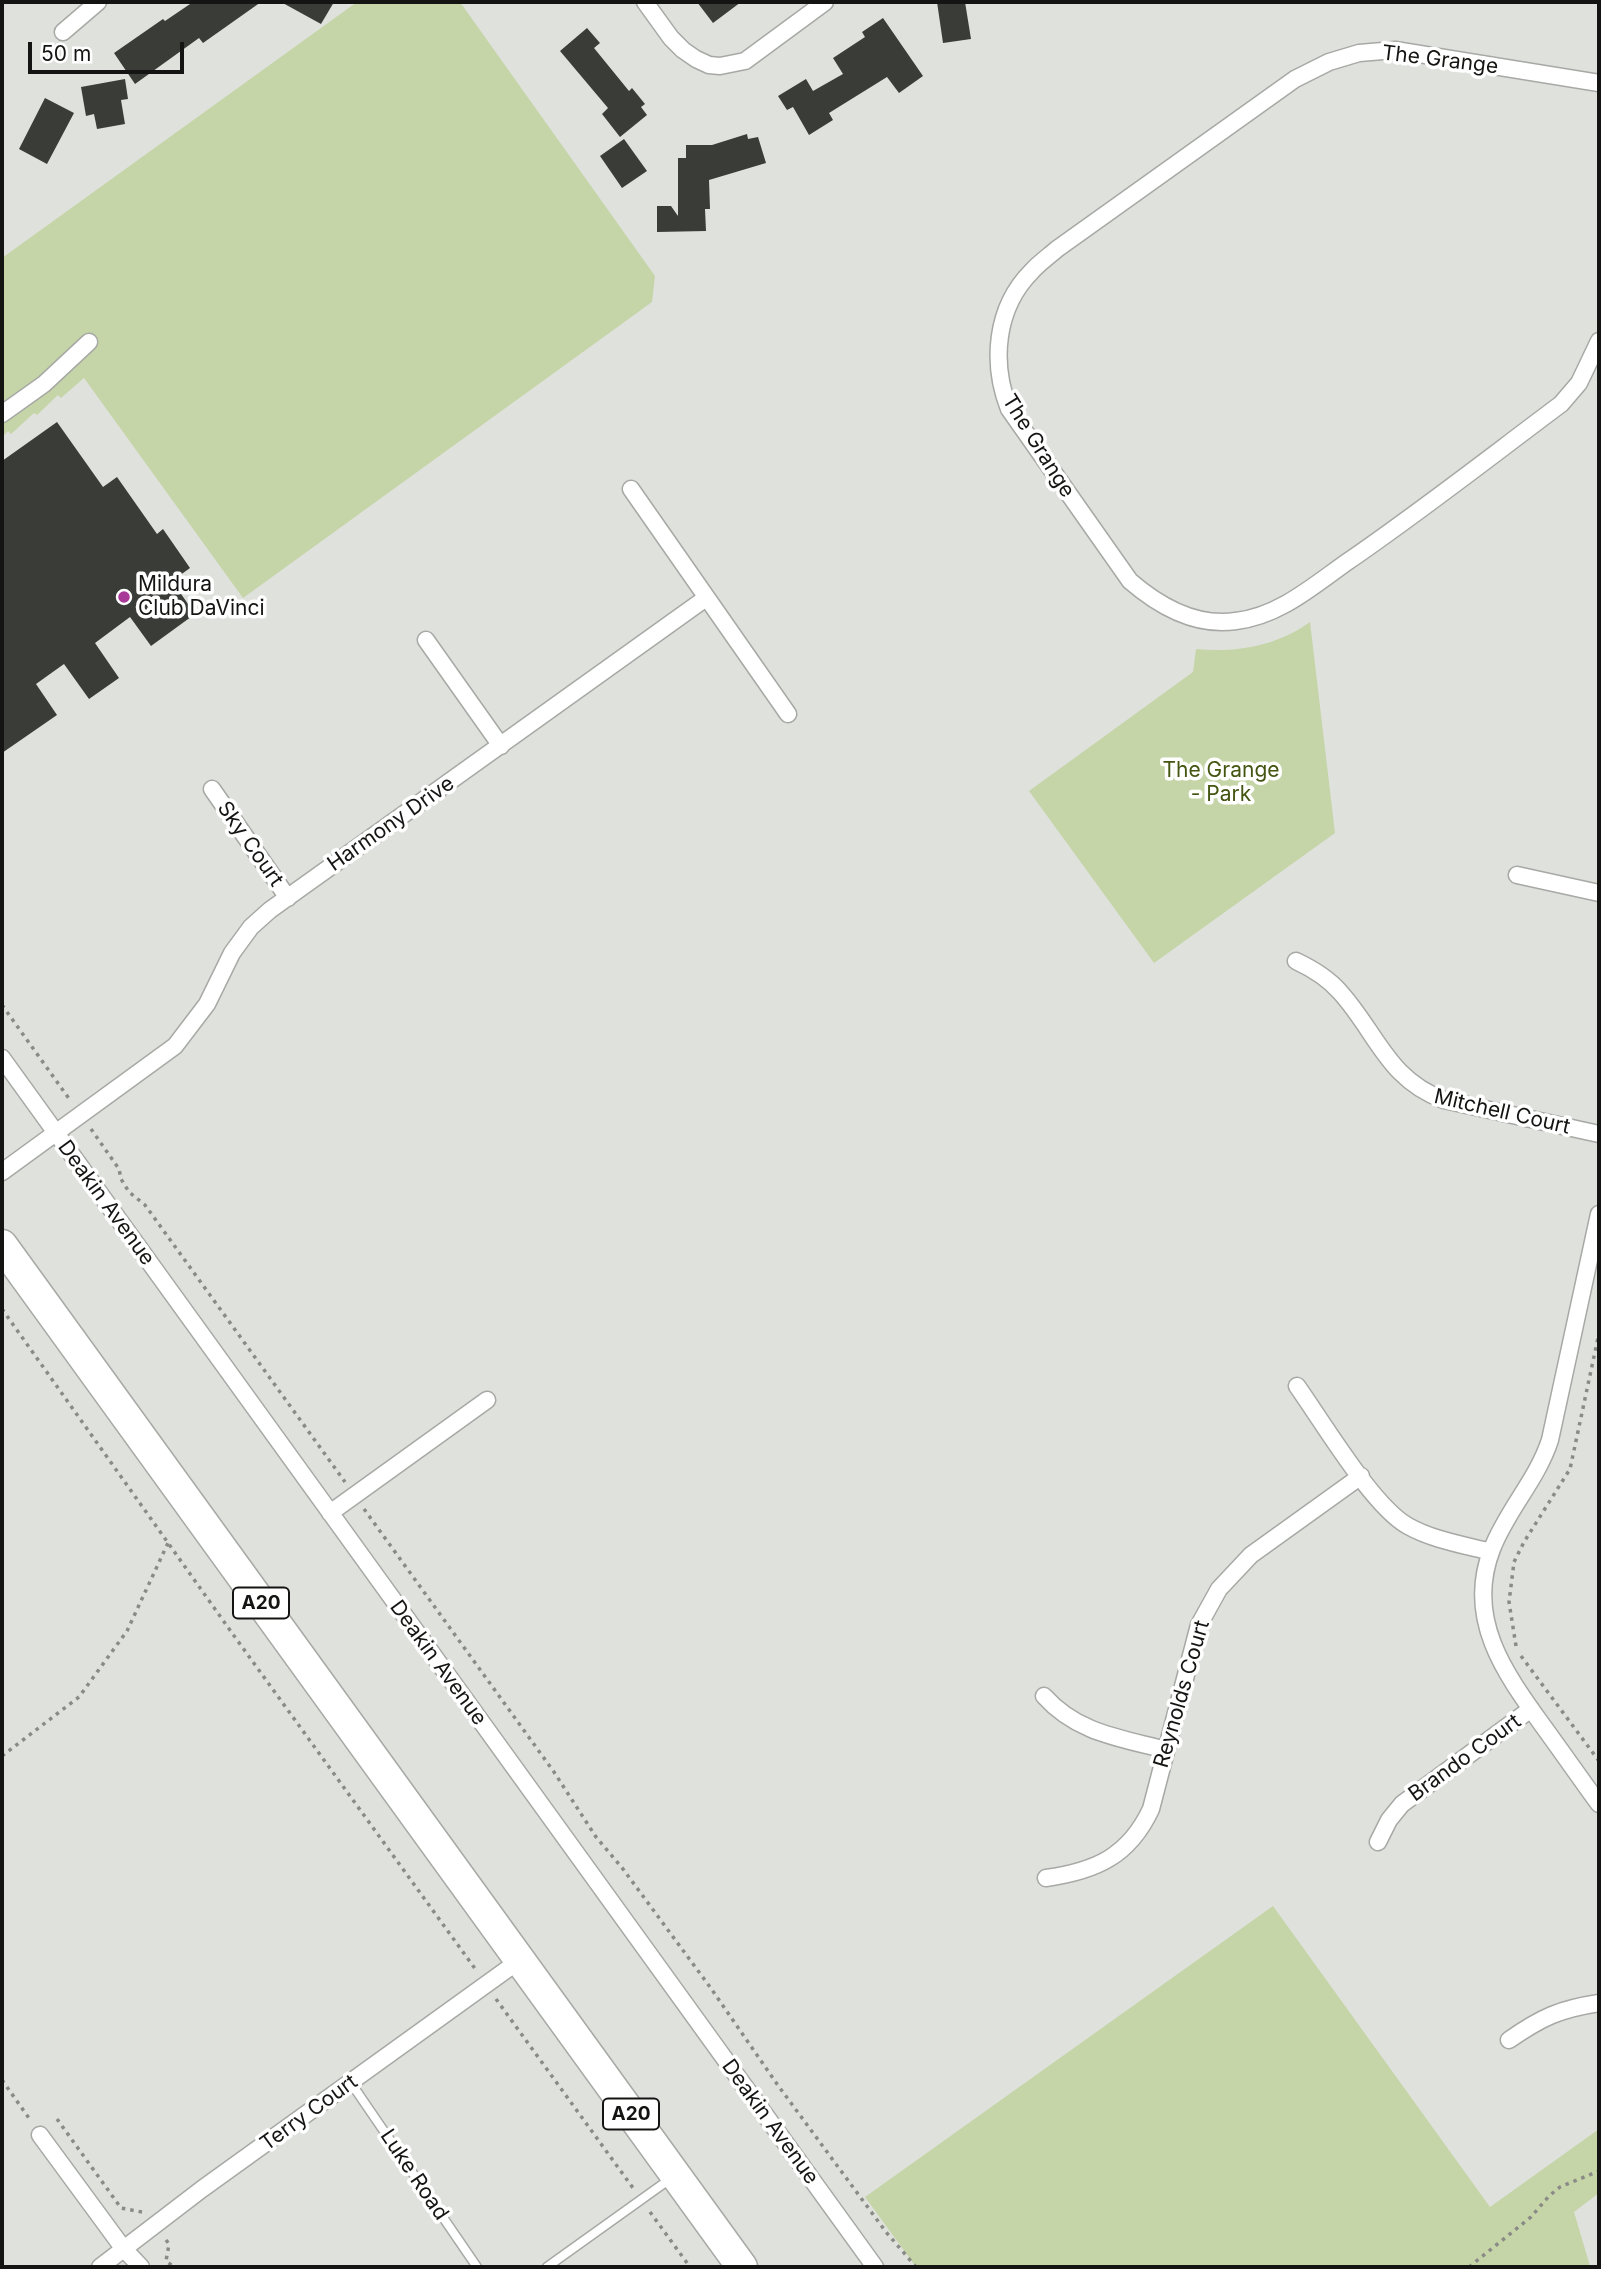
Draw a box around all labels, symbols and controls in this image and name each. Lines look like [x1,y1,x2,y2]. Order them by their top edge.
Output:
scale bar [32,28,187,72]
street label: The Grange [1380,40,1500,80]
text: 50 m [41,41,91,66]
street label: The Grange [996,390,1080,502]
place label: Mildura Club DaVinci [138,572,265,622]
marker: Mildura Club DaVinci [116,589,132,605]
park label: The Grange - Park [1162,758,1280,808]
street label: Harmony Drive [323,771,459,877]
street label: Sky Court [212,797,288,891]
street label: Mitchell Court [1431,1084,1573,1140]
street label: Deakin Avenue [52,1136,160,1270]
road number: A20 [233,1588,289,1618]
street label: Deakin Avenue [384,1596,492,1730]
street label: Reynolds Court [1149,1617,1215,1771]
street label: Brando Court [1404,1709,1526,1807]
street label: Deakin Avenue [716,2055,824,2189]
street label: Terry Court [256,2069,362,2157]
road number: A20 [603,2098,659,2130]
street label: Luke Road [374,2125,454,2225]

